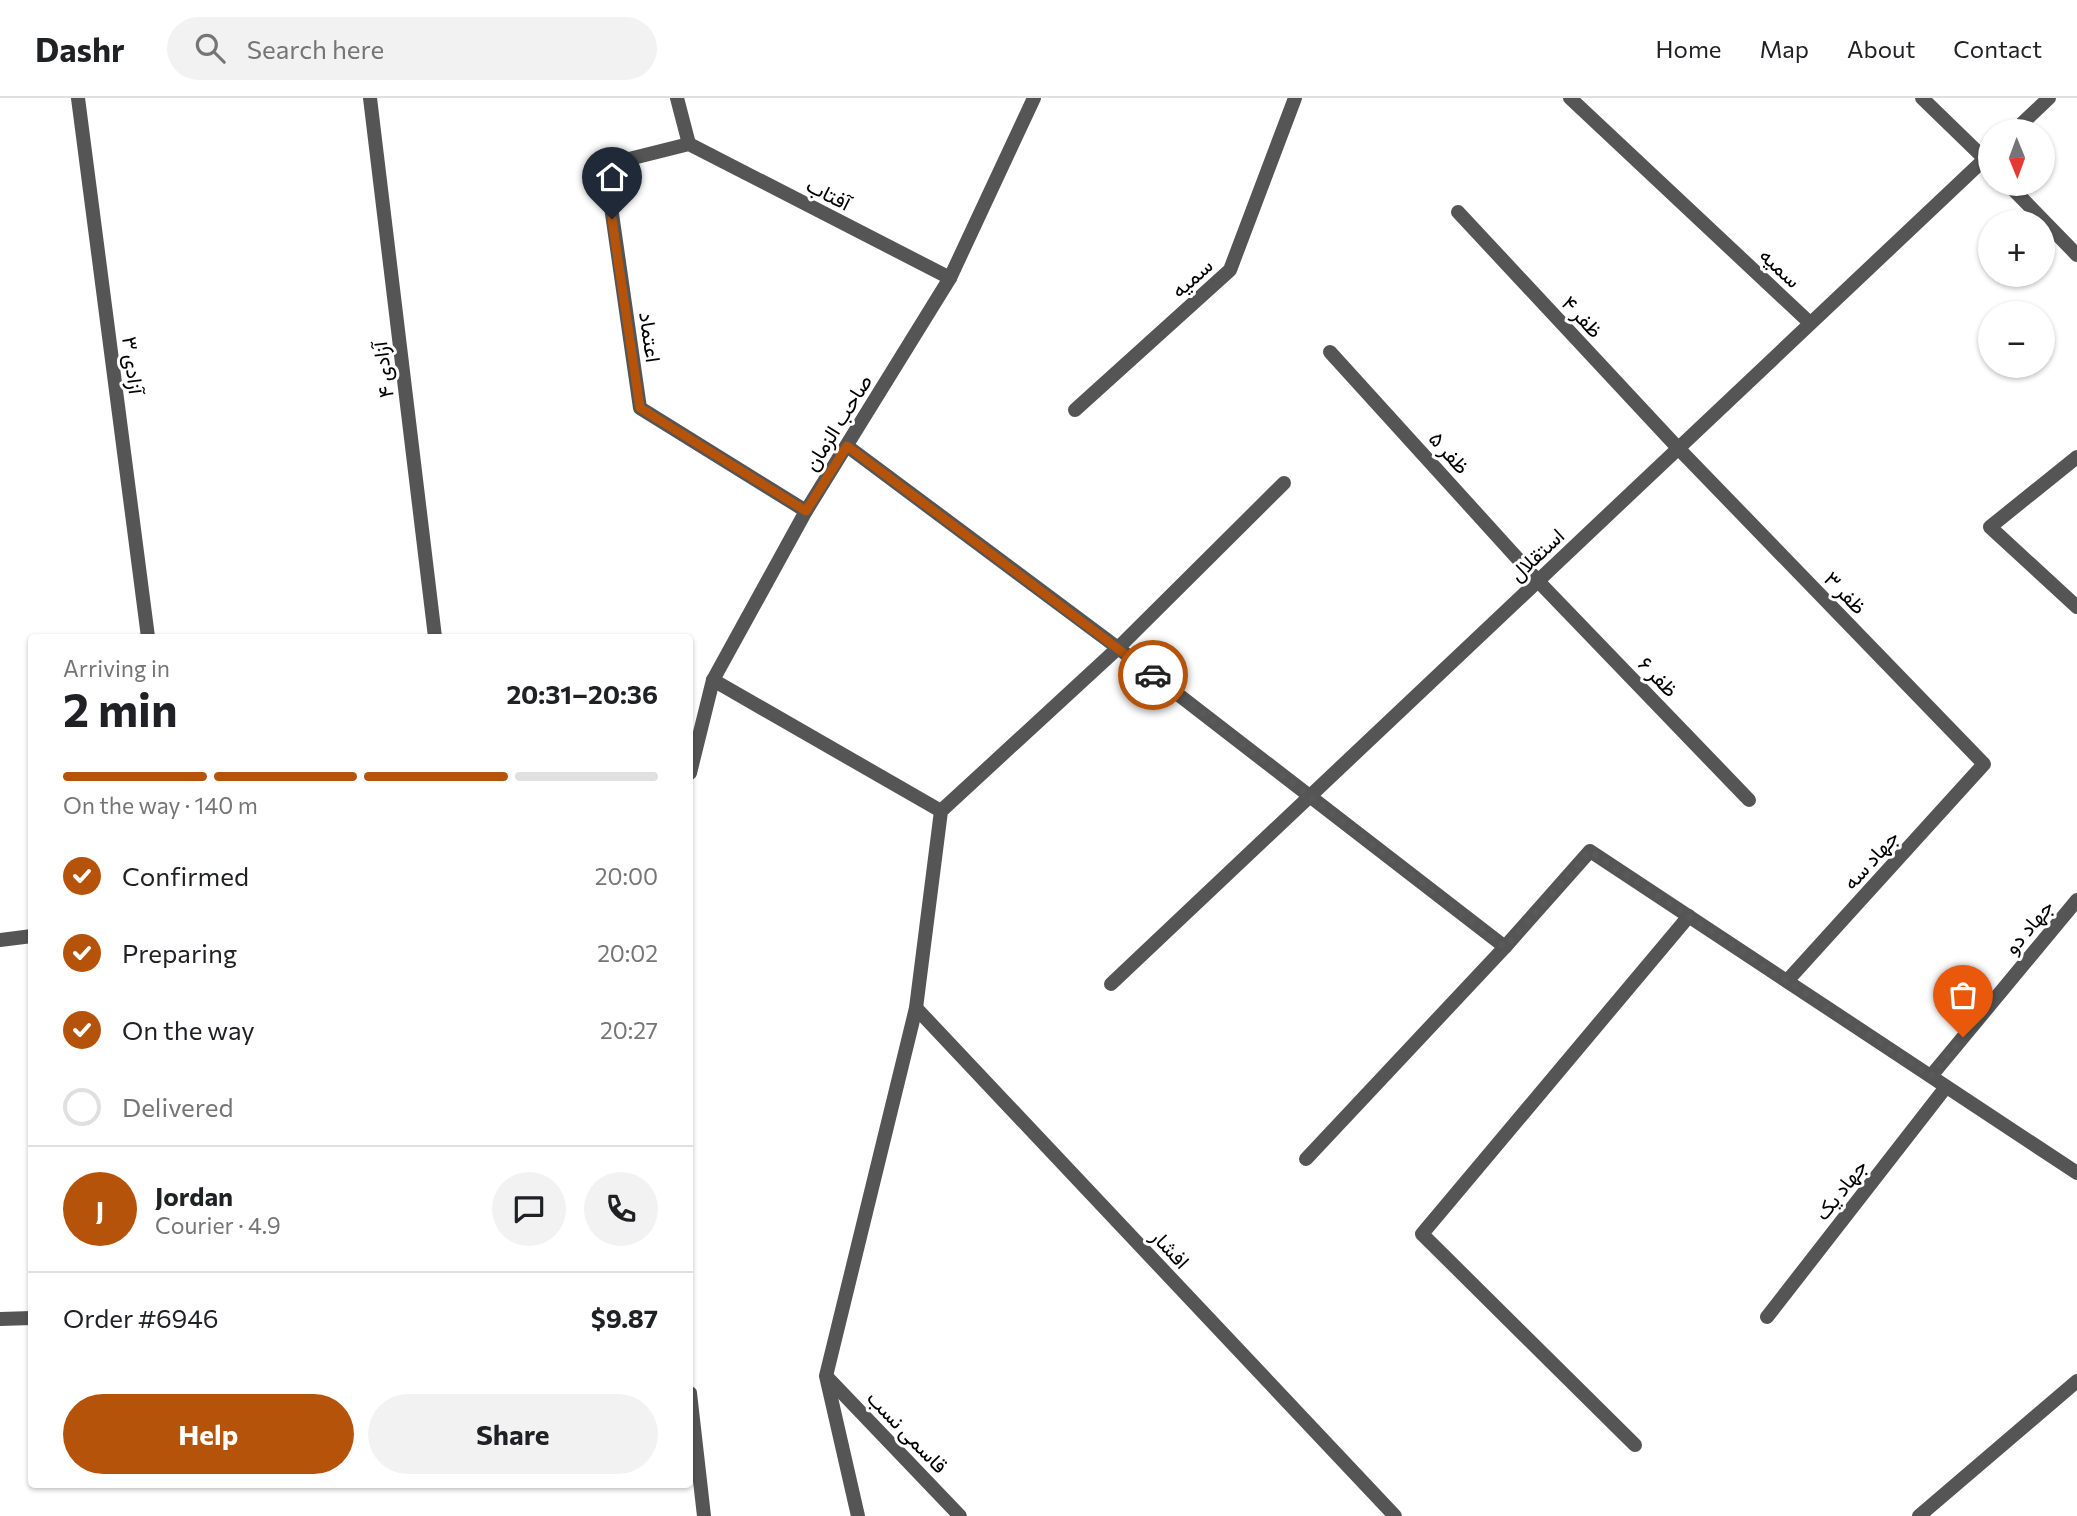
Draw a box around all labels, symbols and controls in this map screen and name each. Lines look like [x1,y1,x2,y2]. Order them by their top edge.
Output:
search box [167,17,657,80]
text: Dashr [35,28,125,69]
icon: search [191,29,229,67]
text: Search here [247,33,384,64]
text: Home [1656,34,1722,63]
text: Map [1760,34,1809,63]
text: About [1847,34,1915,63]
text: Contact [1953,34,2042,63]
north arrow [1978,119,2054,196]
map controls [1978,119,2055,378]
pin [582,147,642,219]
icon: home [593,158,631,196]
street label: آفتاب [802,171,857,217]
button: + [1978,210,2055,287]
street label: سمیه [1755,242,1807,293]
street label: سمیه [1165,252,1218,303]
street label: ظفر ۴ [1556,290,1609,344]
button: − [1978,301,2055,378]
street label: اعتماد [635,310,667,364]
street label: آزادی ۳ [116,335,150,398]
street label: آزادی ۴ [366,338,400,400]
street label: صاحب الزمان [798,369,878,476]
street label: ظفر ۵ [1423,426,1476,480]
street label: استقلال [1503,522,1569,586]
street label: ظفر ۳ [1818,565,1872,620]
courier [1118,640,1188,710]
street label: ظفر ۶ [1632,651,1684,703]
text: Arriving in [63,654,170,682]
icon: car [1134,656,1172,694]
text: 20:31–20:36 [506,678,658,709]
text: 2 min [63,680,178,736]
text: On the way · 140 m [63,791,258,819]
street label: جهاد سه [1837,824,1905,895]
icon: check [63,857,101,895]
text: Confirmed [122,860,249,891]
text: 20:00 [595,862,658,890]
street label: جهاد دو [1998,894,2060,960]
icon: check [63,934,101,972]
text: Preparing [122,937,237,968]
text: 20:02 [597,939,658,967]
pin [1933,965,1993,1037]
icon: bag [1944,976,1982,1014]
icon: check [63,1011,101,1049]
text: On the way [122,1014,255,1045]
text: 20:27 [600,1016,658,1044]
text: Delivered [122,1091,233,1122]
street label: جهاد یک [1808,1154,1873,1226]
button: chat [492,1172,566,1246]
button: phone [584,1172,658,1246]
text: Jordan [155,1180,233,1211]
text: J [96,1194,104,1225]
text: Courier · 4.9 [155,1211,281,1239]
street label: افشار [1144,1222,1195,1274]
text: Order #6946 [63,1302,219,1333]
text: $9.87 [591,1302,658,1333]
street label: قاسمی نسب [862,1385,953,1478]
button: Help [63,1394,354,1474]
button: Share [368,1394,658,1474]

